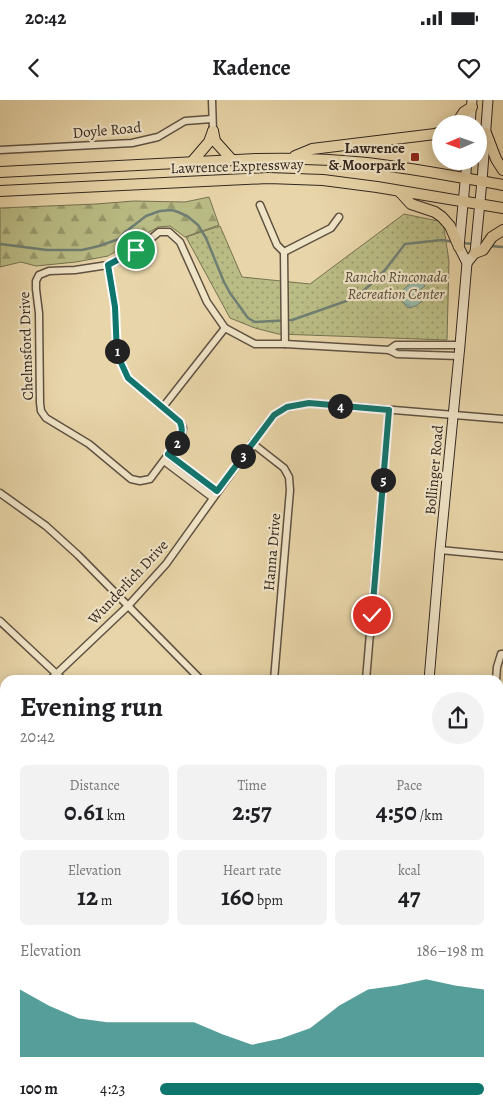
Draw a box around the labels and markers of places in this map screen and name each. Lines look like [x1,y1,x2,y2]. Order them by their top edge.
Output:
place label: Lawrence & Moorpark [329,138,405,175]
marker: Lawrence & Moorpark [409,151,421,163]
pin [115,229,157,271]
pin: 1 [104,338,130,364]
pin: 4 [328,394,352,418]
pin: 2 [164,430,190,456]
pin: 3 [230,444,256,468]
pin: 5 [370,468,396,492]
pin [351,594,393,636]

